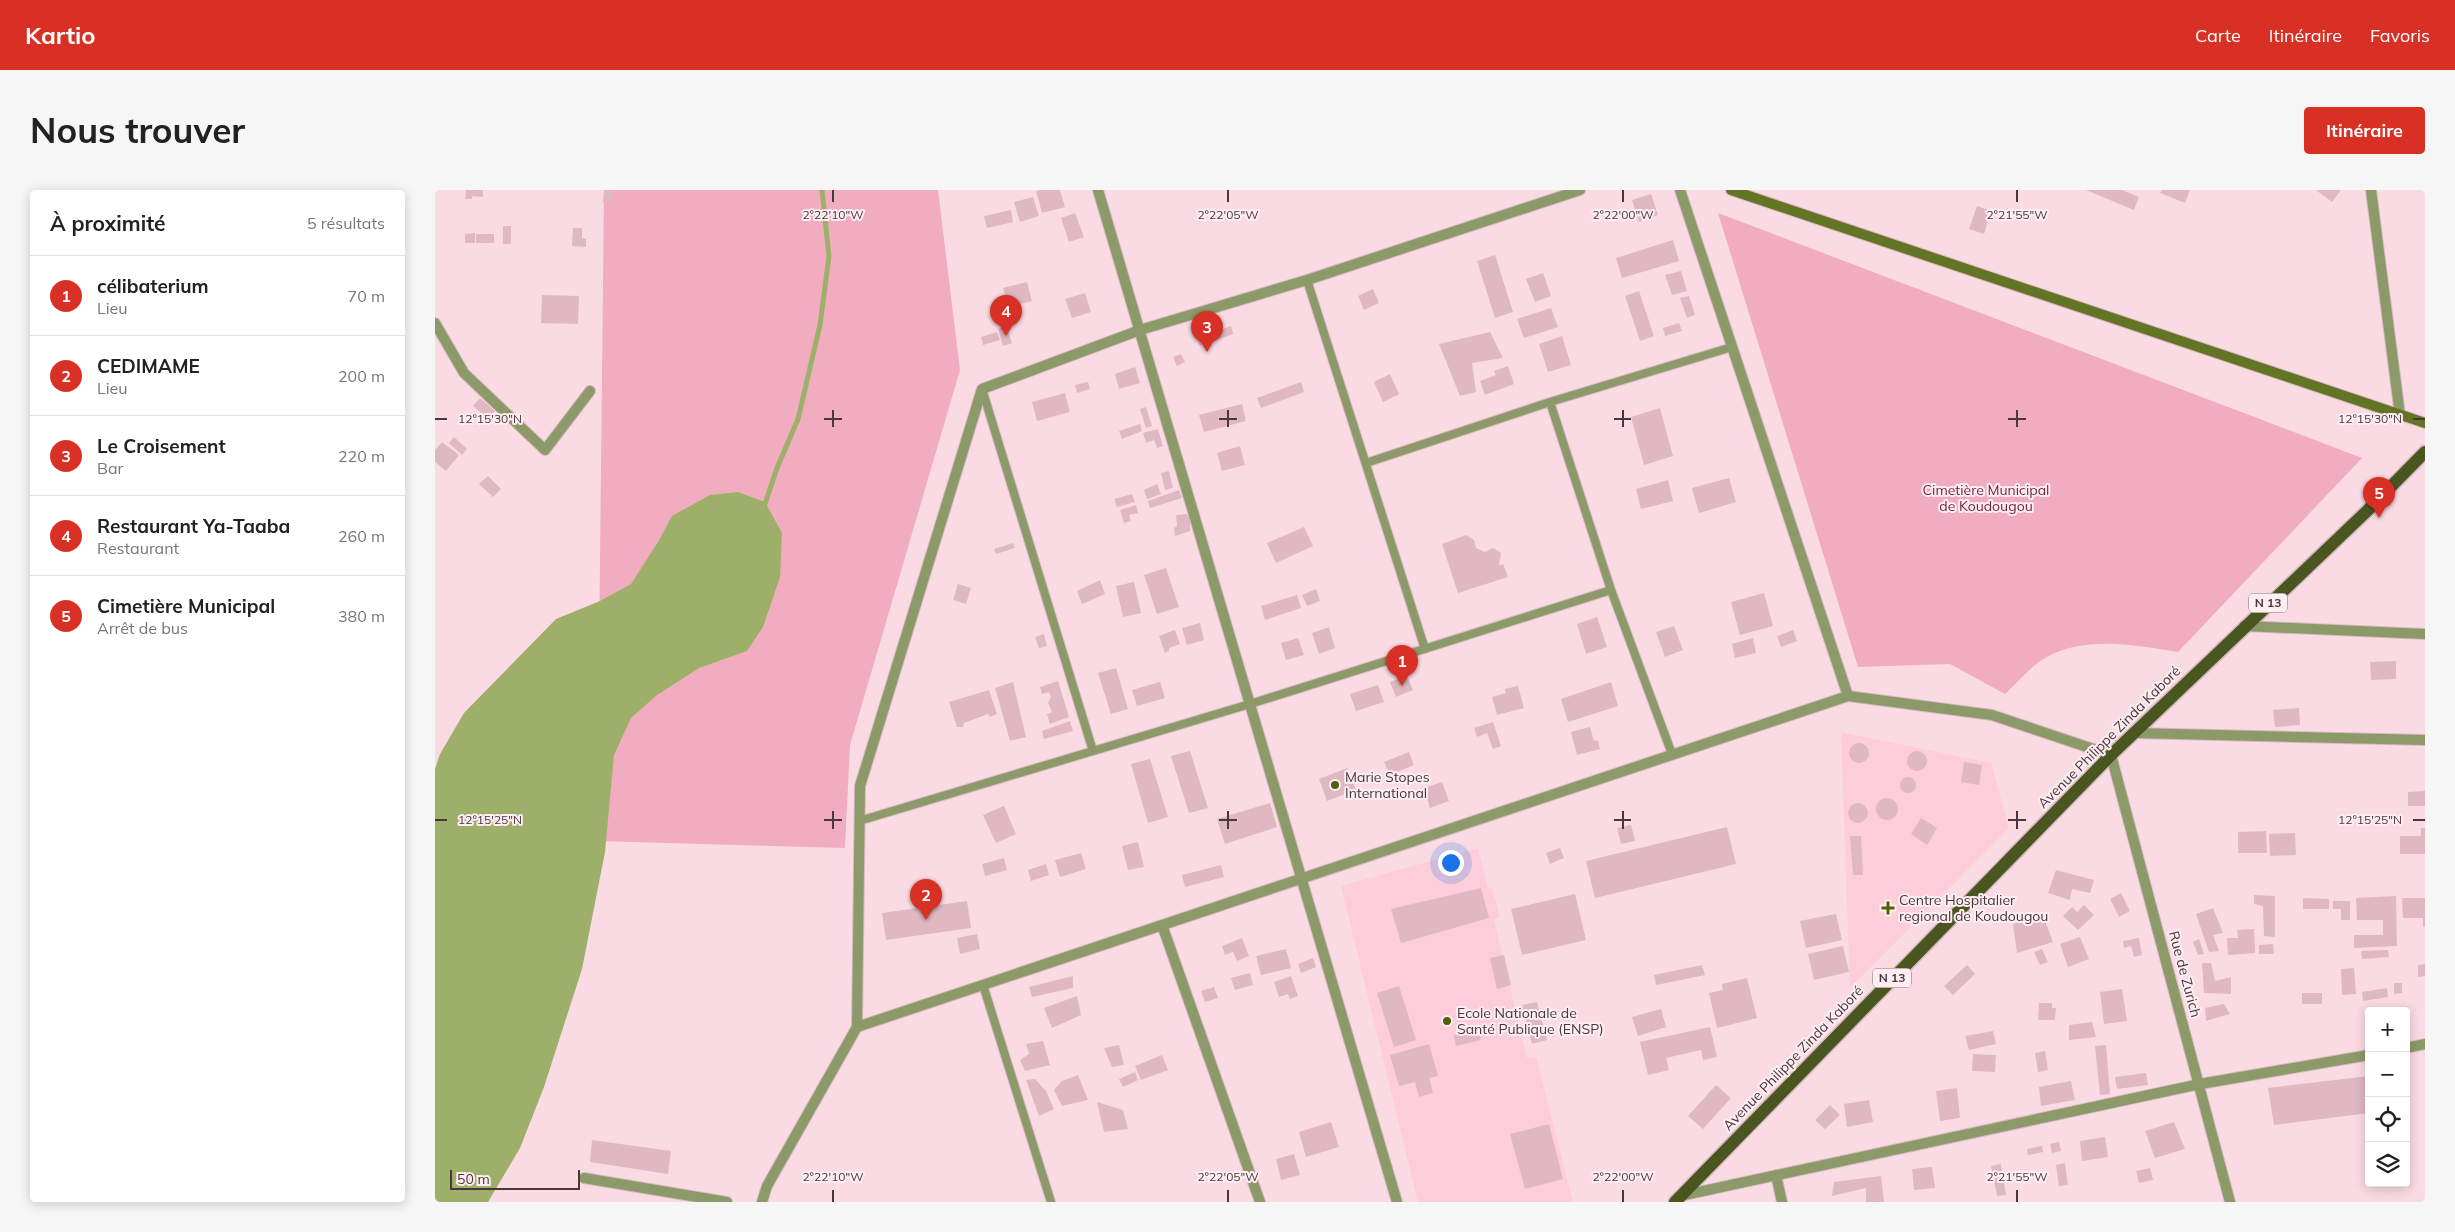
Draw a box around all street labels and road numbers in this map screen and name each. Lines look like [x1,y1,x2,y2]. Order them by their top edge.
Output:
road number: N 13 [2249,593,2287,612]
street label: Avenue Philippe Zinda Kaboré [2034,662,2184,812]
street label: Rue de Zurich [2165,929,2205,1019]
road number: N 13 [1873,968,1911,988]
street label: Avenue Philippe Zinda Kaboré [1719,982,1867,1134]

